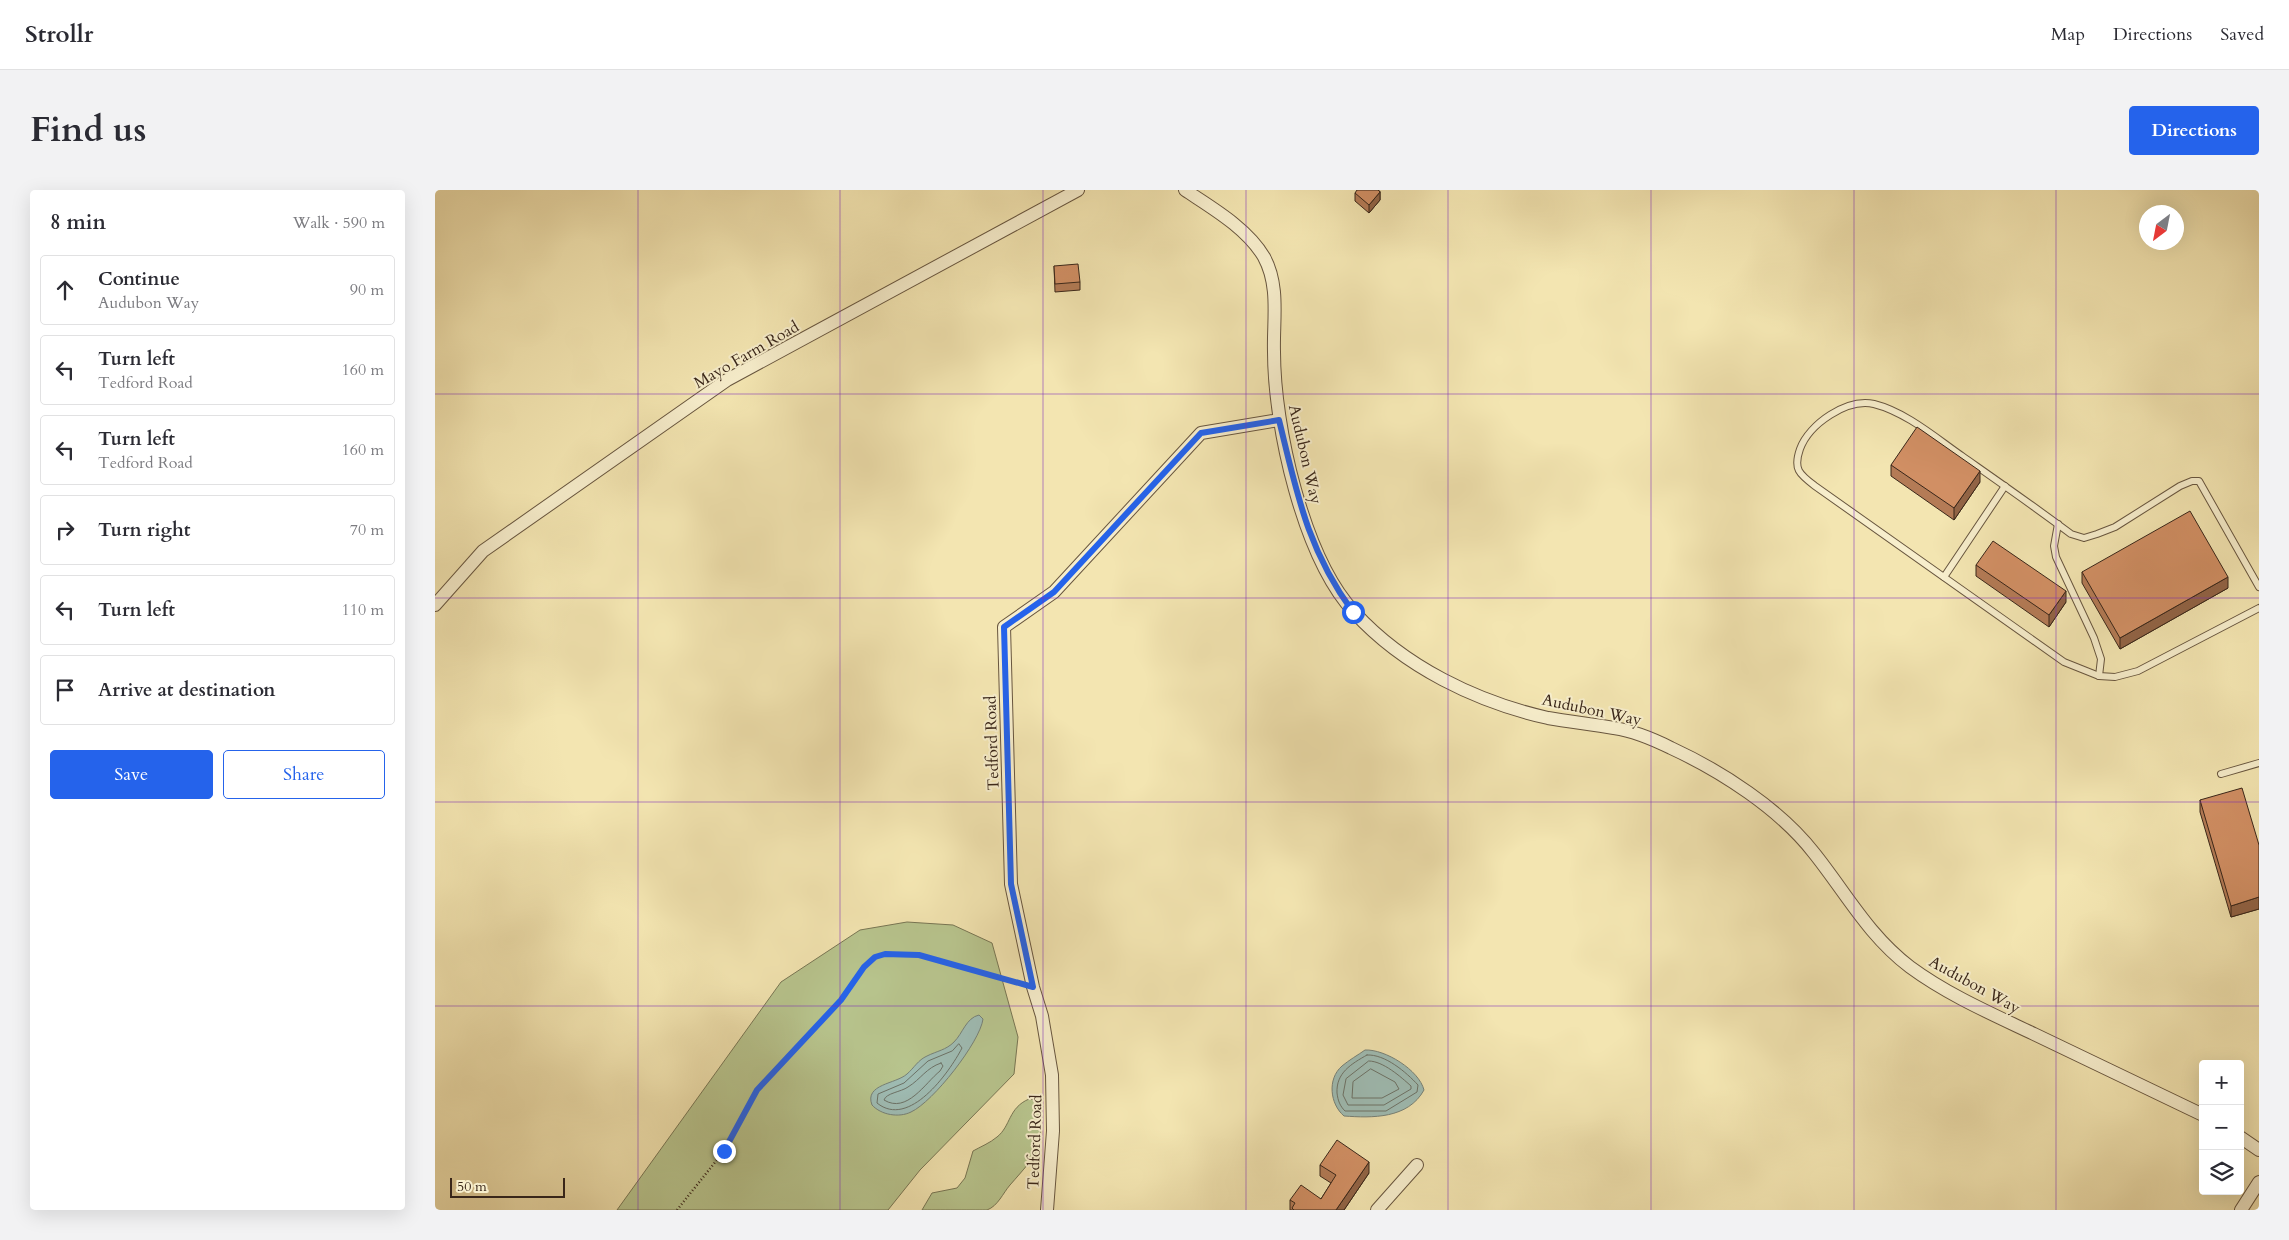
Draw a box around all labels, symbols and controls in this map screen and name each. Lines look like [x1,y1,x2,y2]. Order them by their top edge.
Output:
text: Strollr [25,18,93,51]
text: Map [2051,22,2085,47]
text: Directions [2113,22,2192,47]
text: Saved [2220,22,2264,47]
text: Find us [30,106,146,154]
button: Directions [2129,106,2259,155]
north arrow [2139,205,2184,250]
text: 8 min [50,208,106,237]
text: Walk · 590 m [293,212,385,234]
text: Continue [98,266,180,292]
icon: ahead [51,276,79,304]
text: 90 m [350,279,384,301]
text: Audubon Way [98,292,199,314]
street label: Mayo Farm Road [690,316,804,394]
text: Turn left [98,346,175,372]
icon: left [51,356,79,384]
text: 160 m [342,359,384,381]
text: Tedford Road [98,372,193,394]
street label: Audubon Way [1283,402,1327,506]
text: Turn left [98,426,175,452]
icon: left [51,436,79,464]
text: 160 m [342,439,384,461]
text: Tedford Road [98,452,193,474]
icon: right [51,516,79,544]
text: Turn right [98,517,190,543]
text: 70 m [350,519,384,541]
icon: left [51,596,79,624]
text: Turn left [98,597,175,623]
text: 110 m [342,599,384,621]
route start [1342,601,1365,624]
icon: arrive [51,676,79,704]
text: Arrive at destination [98,677,275,703]
street label: Audubon Way [1540,689,1644,731]
street label: Tedford Road [979,695,1005,791]
button: Save [50,750,213,799]
button: Share [223,750,385,799]
street label: Audubon Way [1925,951,2025,1019]
map controls [2199,1060,2244,1195]
button: + [2199,1060,2244,1105]
street label: Tedford Road [1022,1094,1048,1190]
button: − [2199,1105,2244,1150]
route end [713,1140,736,1163]
button: layers [2199,1150,2244,1195]
scale bar [450,1175,565,1198]
text: 50 m [457,1177,487,1196]

